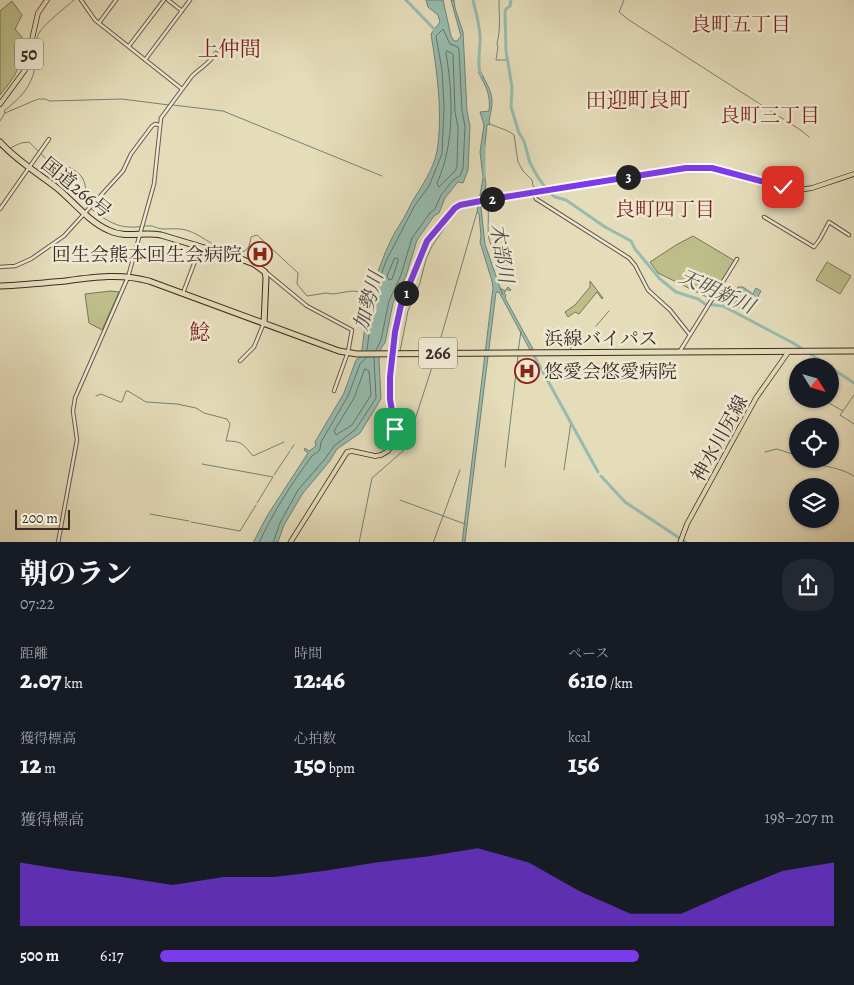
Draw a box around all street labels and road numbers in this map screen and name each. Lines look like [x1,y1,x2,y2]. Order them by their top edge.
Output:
road number: 50 [15,39,43,70]
street label: 国道266号 [36,151,117,224]
street label: 浜線バイパス [544,326,658,352]
road number: 266 [419,338,457,368]
street label: 神水川尻線 [685,391,754,486]

